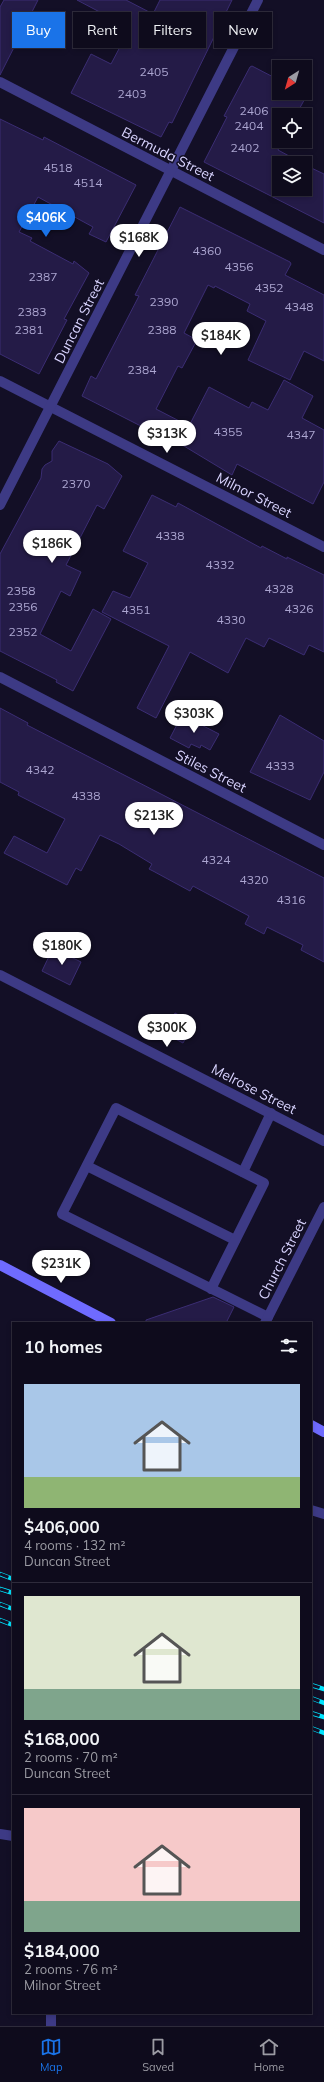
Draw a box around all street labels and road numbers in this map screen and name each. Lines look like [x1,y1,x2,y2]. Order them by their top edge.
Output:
street label: Bermuda Street [119,123,218,185]
street label: Duncan Street [50,276,108,366]
street label: Milnor Street [213,468,295,522]
street label: Stiles Street [173,745,250,797]
street label: Melrose Street [209,1060,300,1118]
street label: Church Street [254,1215,310,1302]

